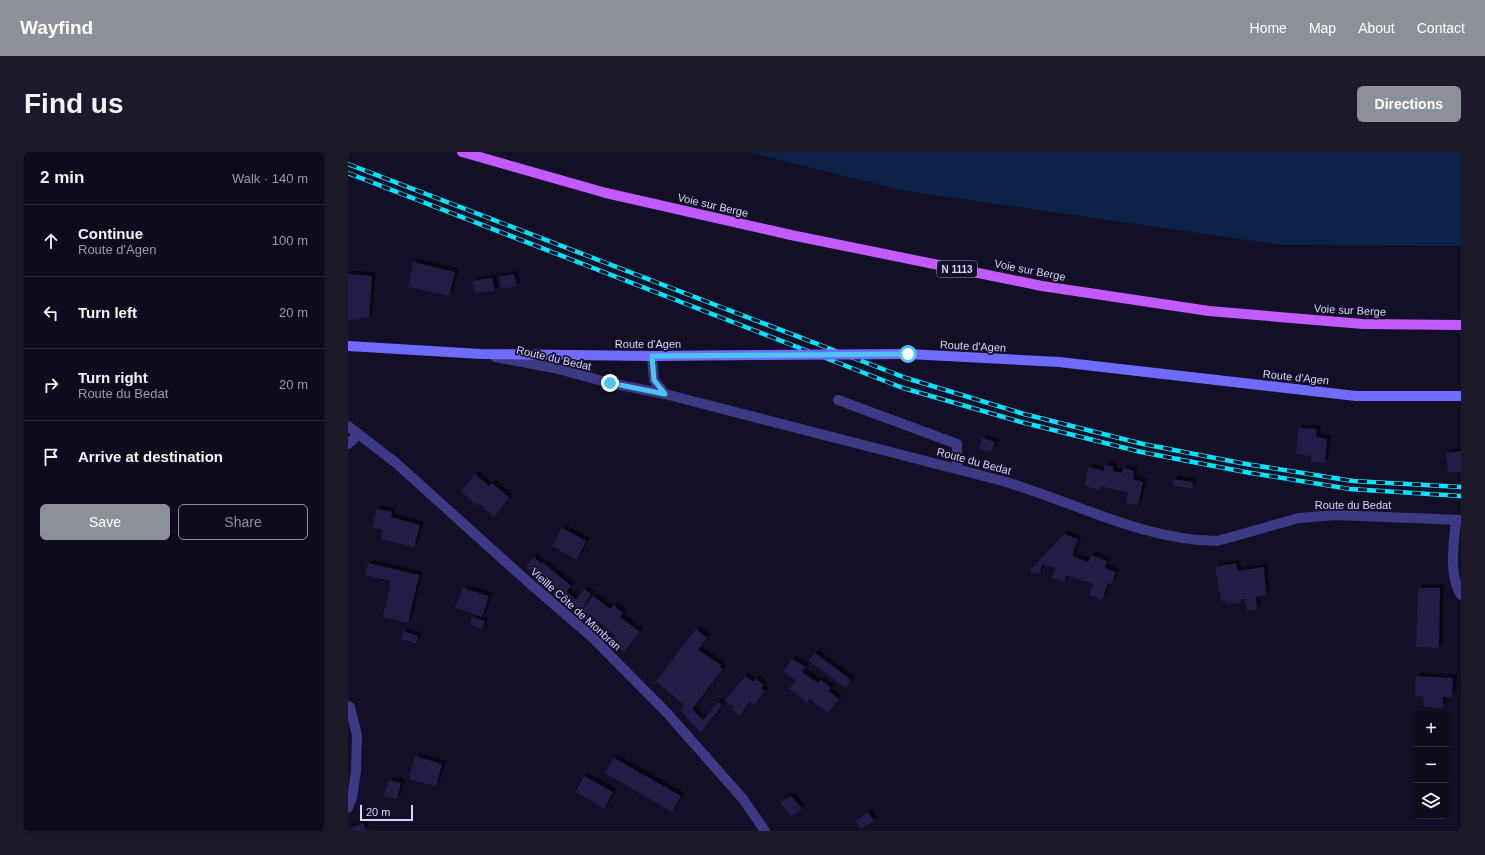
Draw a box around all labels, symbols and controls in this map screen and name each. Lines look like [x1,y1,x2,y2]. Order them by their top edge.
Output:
text: Wayfind [20,17,93,38]
text: Home [1250,20,1287,36]
text: Map [1309,20,1336,36]
text: About [1358,20,1395,36]
text: Contact [1417,20,1465,36]
button: Directions [1357,86,1461,122]
text: Find us [24,88,124,119]
text: 2 min [40,168,84,187]
text: Walk · 140 m [232,171,308,186]
street label: Voie sur Berge [676,191,750,219]
text: Continue [78,225,143,242]
icon: ahead [40,230,62,252]
text: 100 m [272,233,308,248]
text: Route d'Agen [78,242,156,257]
street label: Voie sur Berge [993,257,1067,283]
road number: N 1113 [937,261,977,277]
icon: left [40,302,62,324]
street label: Voie sur Berge [1314,302,1386,318]
text: Turn left [78,304,137,321]
text: 20 m [279,305,308,320]
street label: Route d'Agen [615,338,681,350]
street label: Route d'Agen [940,338,1006,354]
street label: Route du Bedat [515,344,593,372]
route start [899,345,917,363]
street label: Route d'Agen [1262,368,1330,386]
text: Turn right [78,369,148,386]
icon: right [40,374,62,396]
route end [601,374,619,392]
text: 20 m [279,377,308,392]
text: Route du Bedat [78,386,168,401]
street label: Route du Bedat [936,445,1012,477]
icon: arrive [40,446,62,468]
text: Arrive at destination [78,448,223,465]
street label: Route du Bedat [1315,499,1391,511]
button: Save [40,504,170,540]
button: Share [178,504,308,540]
street label: Vieille Côte de Monbran [528,565,624,653]
map controls [1413,711,1449,819]
button: + [1413,711,1449,747]
button: − [1413,747,1449,783]
button: layers [1413,783,1449,819]
scale bar [360,803,413,822]
text: 20 m [366,806,390,818]

